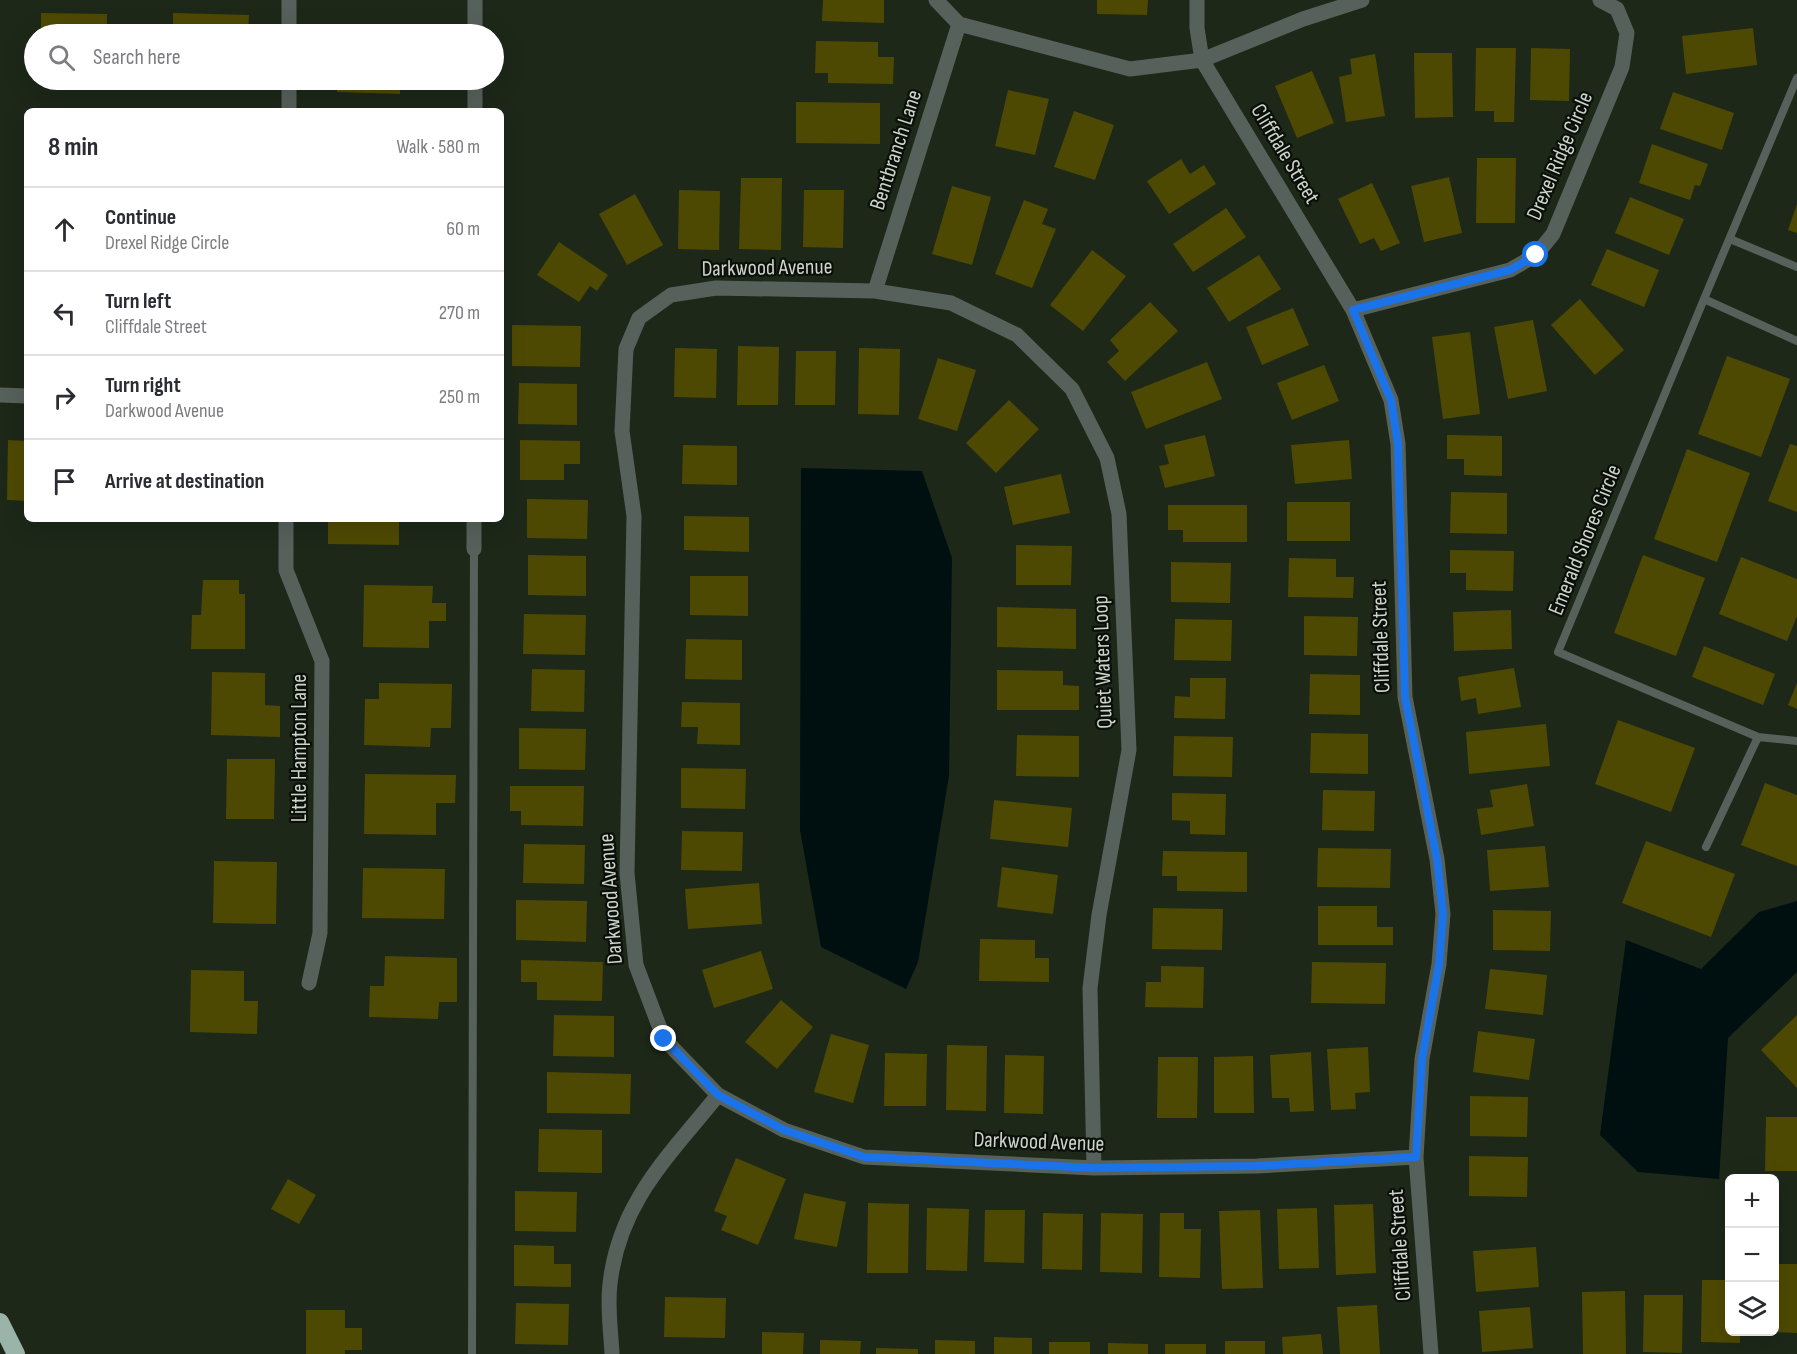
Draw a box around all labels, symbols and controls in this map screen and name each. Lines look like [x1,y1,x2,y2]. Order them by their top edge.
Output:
search box [24,24,504,90]
icon: search [45,41,78,74]
text: Search here [93,44,180,71]
street label: Bentbranch Lane [864,87,928,213]
street label: Drexel Ridge Circle [1521,88,1599,224]
street label: Cliffdale Street [1245,99,1326,209]
text: 8 min [48,132,98,163]
text: Walk · 580 m [396,135,480,159]
text: Continue [105,204,176,231]
icon: ahead [48,213,81,246]
text: 60 m [446,217,480,241]
text: Drexel Ridge Circle [105,231,229,255]
route start [1522,241,1548,267]
street label: Darkwood Avenue [701,253,833,283]
text: Turn left [105,288,171,315]
icon: left [48,297,81,330]
text: 270 m [439,301,480,325]
text: Cliffdale Street [105,315,207,339]
text: Turn right [105,372,181,399]
icon: right [48,381,81,414]
text: 250 m [439,385,480,409]
text: Darkwood Avenue [105,399,224,423]
street label: Emerald Shores Circle [1543,461,1627,619]
icon: arrive [48,465,81,498]
text: Arrive at destination [105,468,264,495]
street label: Cliffdale Street [1366,580,1396,693]
street label: Quiet Waters Loop [1087,595,1119,729]
street label: Little Hampton Lane [286,674,313,822]
street label: Darkwood Avenue [593,833,629,965]
route end [650,1025,676,1051]
street label: Darkwood Avenue [973,1126,1105,1158]
map controls [1725,1174,1779,1336]
button: + [1725,1174,1779,1228]
street label: Cliffdale Street [1383,1188,1417,1302]
button: − [1725,1228,1779,1282]
button: layers [1725,1282,1779,1336]

